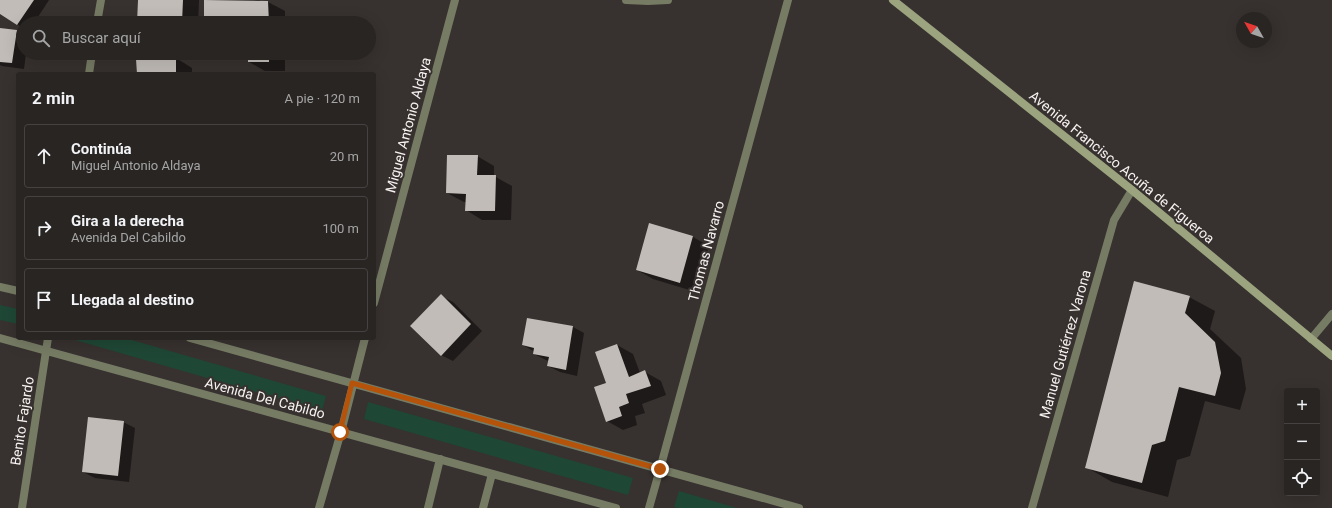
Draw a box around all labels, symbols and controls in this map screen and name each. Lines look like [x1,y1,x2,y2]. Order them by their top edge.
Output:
north arrow [1236,12,1272,48]
search box [16,16,376,60]
icon: search [30,27,52,49]
text: Buscar aquí [62,29,141,47]
street label: Miguel Antonio Aldaya [382,56,434,194]
street label: Avenida Francisco Acuña de Figueroa [1026,87,1218,247]
text: 2 min [32,88,75,108]
text: A pie · 120 m [285,91,360,106]
text: Continúa [71,140,132,158]
icon: ahead [33,145,55,167]
text: 20 m [330,149,359,164]
text: Miguel Antonio Aldaya [71,158,201,173]
street label: Thomas Navarro [685,199,727,303]
text: Gira a la derecha [71,212,184,230]
icon: right [33,217,55,239]
text: 100 m [322,221,359,236]
text: Avenida Del Cabildo [71,230,186,245]
street label: Manuel Gutiérrez Varona [1036,268,1094,420]
icon: arrive [33,289,55,311]
text: Llegada al destino [71,291,194,309]
street label: Avenida Del Cabildo [203,374,327,422]
street label: Benito Fajardo [7,375,37,467]
map controls [1284,388,1320,496]
button: + [1284,388,1320,424]
route start [331,423,349,441]
button: − [1284,424,1320,460]
route end [651,460,669,478]
button: locate [1284,460,1320,496]

